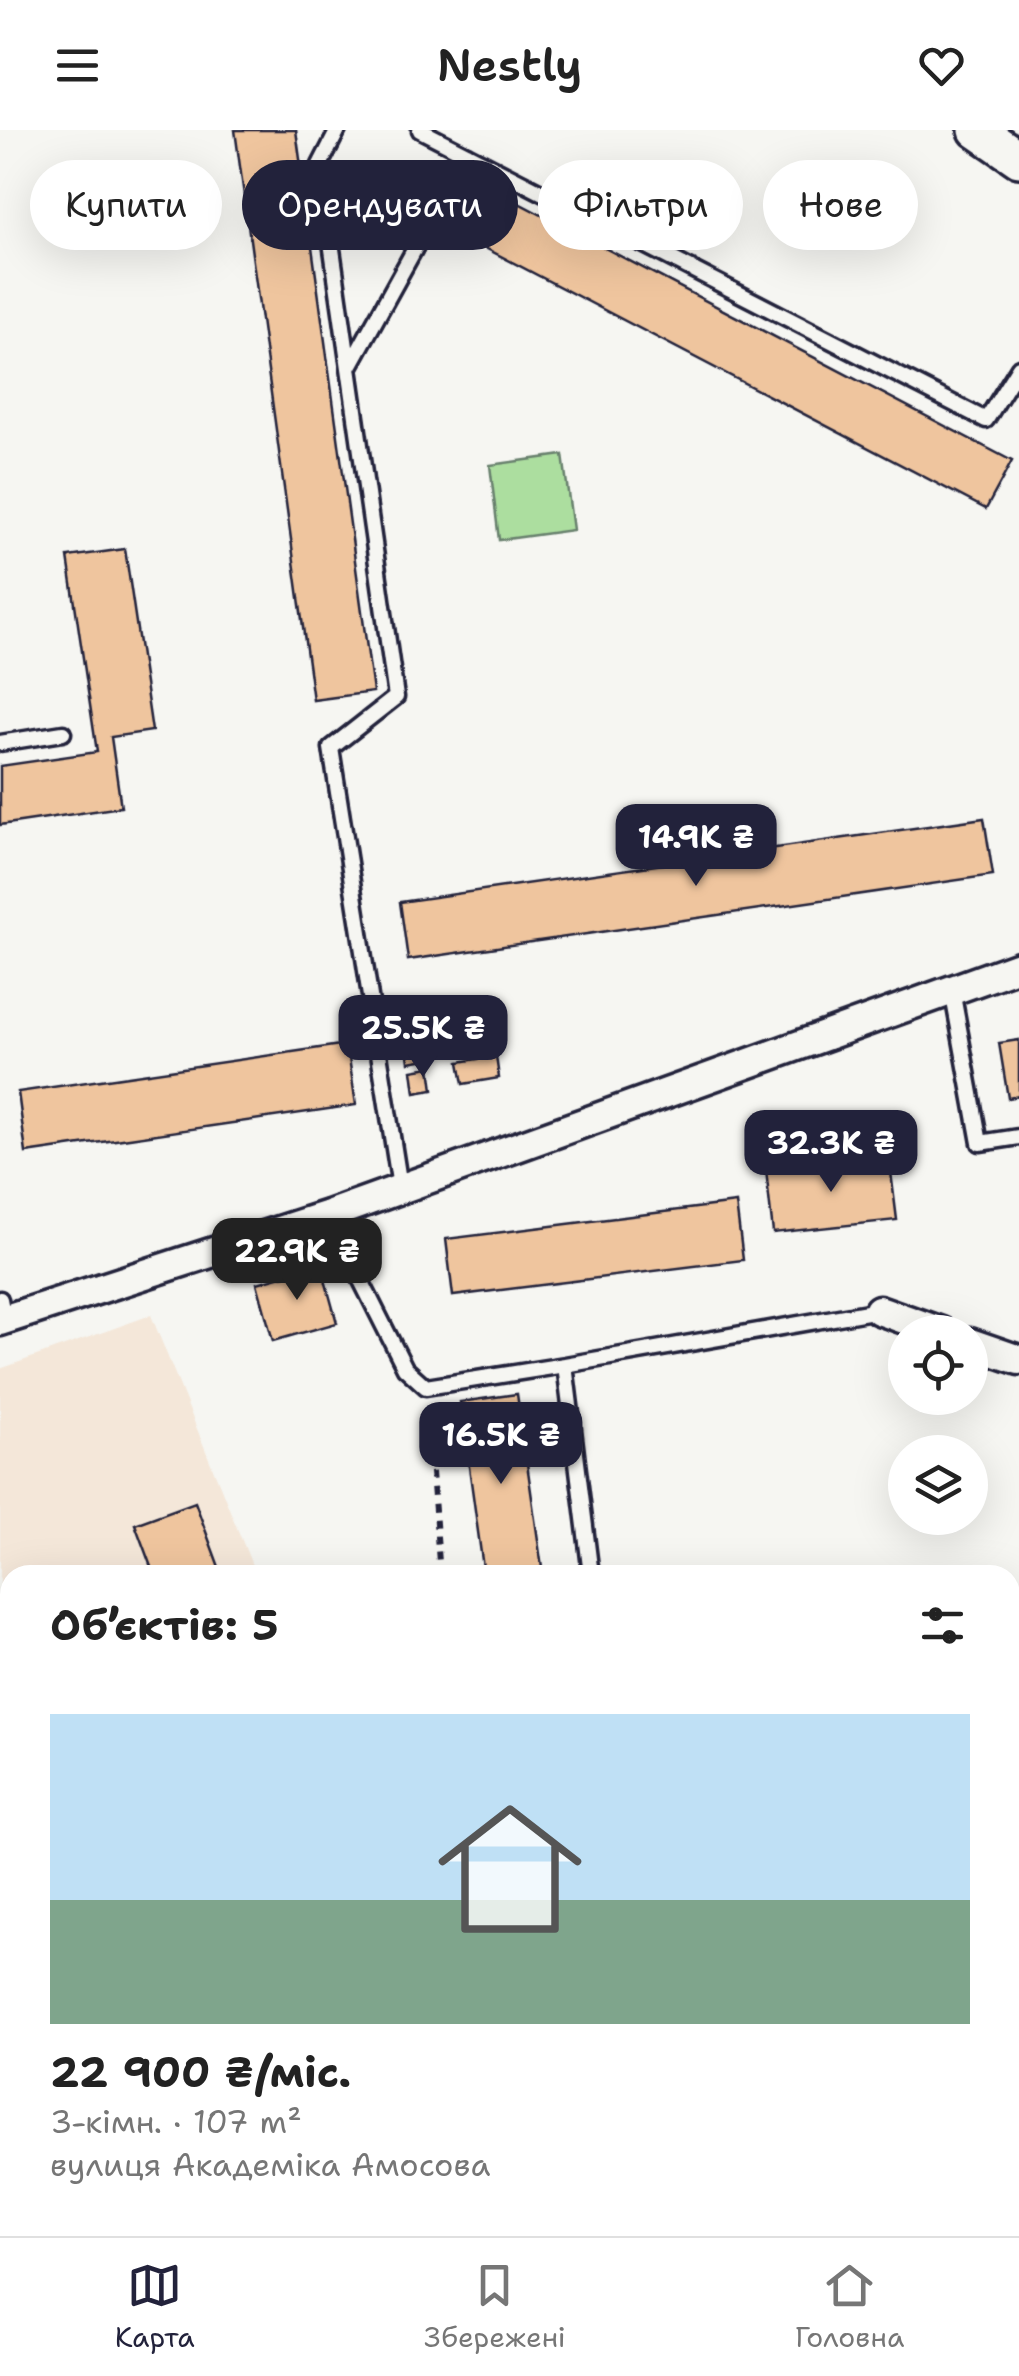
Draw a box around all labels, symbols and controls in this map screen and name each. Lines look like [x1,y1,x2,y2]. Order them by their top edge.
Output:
text: Nestly [437,35,582,95]
icon: menu [50,38,105,93]
icon: heart [914,38,969,93]
chip: Купити [30,160,222,250]
chip: Орендувати [242,160,518,250]
chip: Фільтри [538,160,743,250]
chip: Нове [763,160,918,250]
pin: 14.9K ₴ [604,804,788,889]
text: 14.9K ₴ [638,815,754,858]
pin: 25.5K ₴ [331,995,515,1080]
text: 25.5K ₴ [361,1006,485,1049]
pin: 32.3K ₴ [739,1110,923,1195]
text: 32.3K ₴ [766,1121,896,1164]
pin: 22.9K ₴ [205,1218,389,1303]
text: 22.9K ₴ [234,1229,360,1272]
map controls [888,1315,988,1535]
button: locate [888,1315,988,1415]
pin: 16.5K ₴ [409,1402,593,1487]
text: 16.5K ₴ [441,1413,561,1456]
button: layers [888,1435,988,1535]
text: Об’єктів: 5 [50,1597,279,1653]
icon: filters [915,1598,970,1653]
icon: home [420,1779,600,1959]
text: 22 900 ₴/міс. [50,2044,351,2100]
text: 3-кімн. · 107 m² [50,2100,302,2143]
text: вулиця Академіка Амосова [50,2143,490,2186]
tab: Карта [115,2258,195,2356]
tab: Збережені [424,2258,566,2356]
tab: Головна [795,2258,904,2356]

